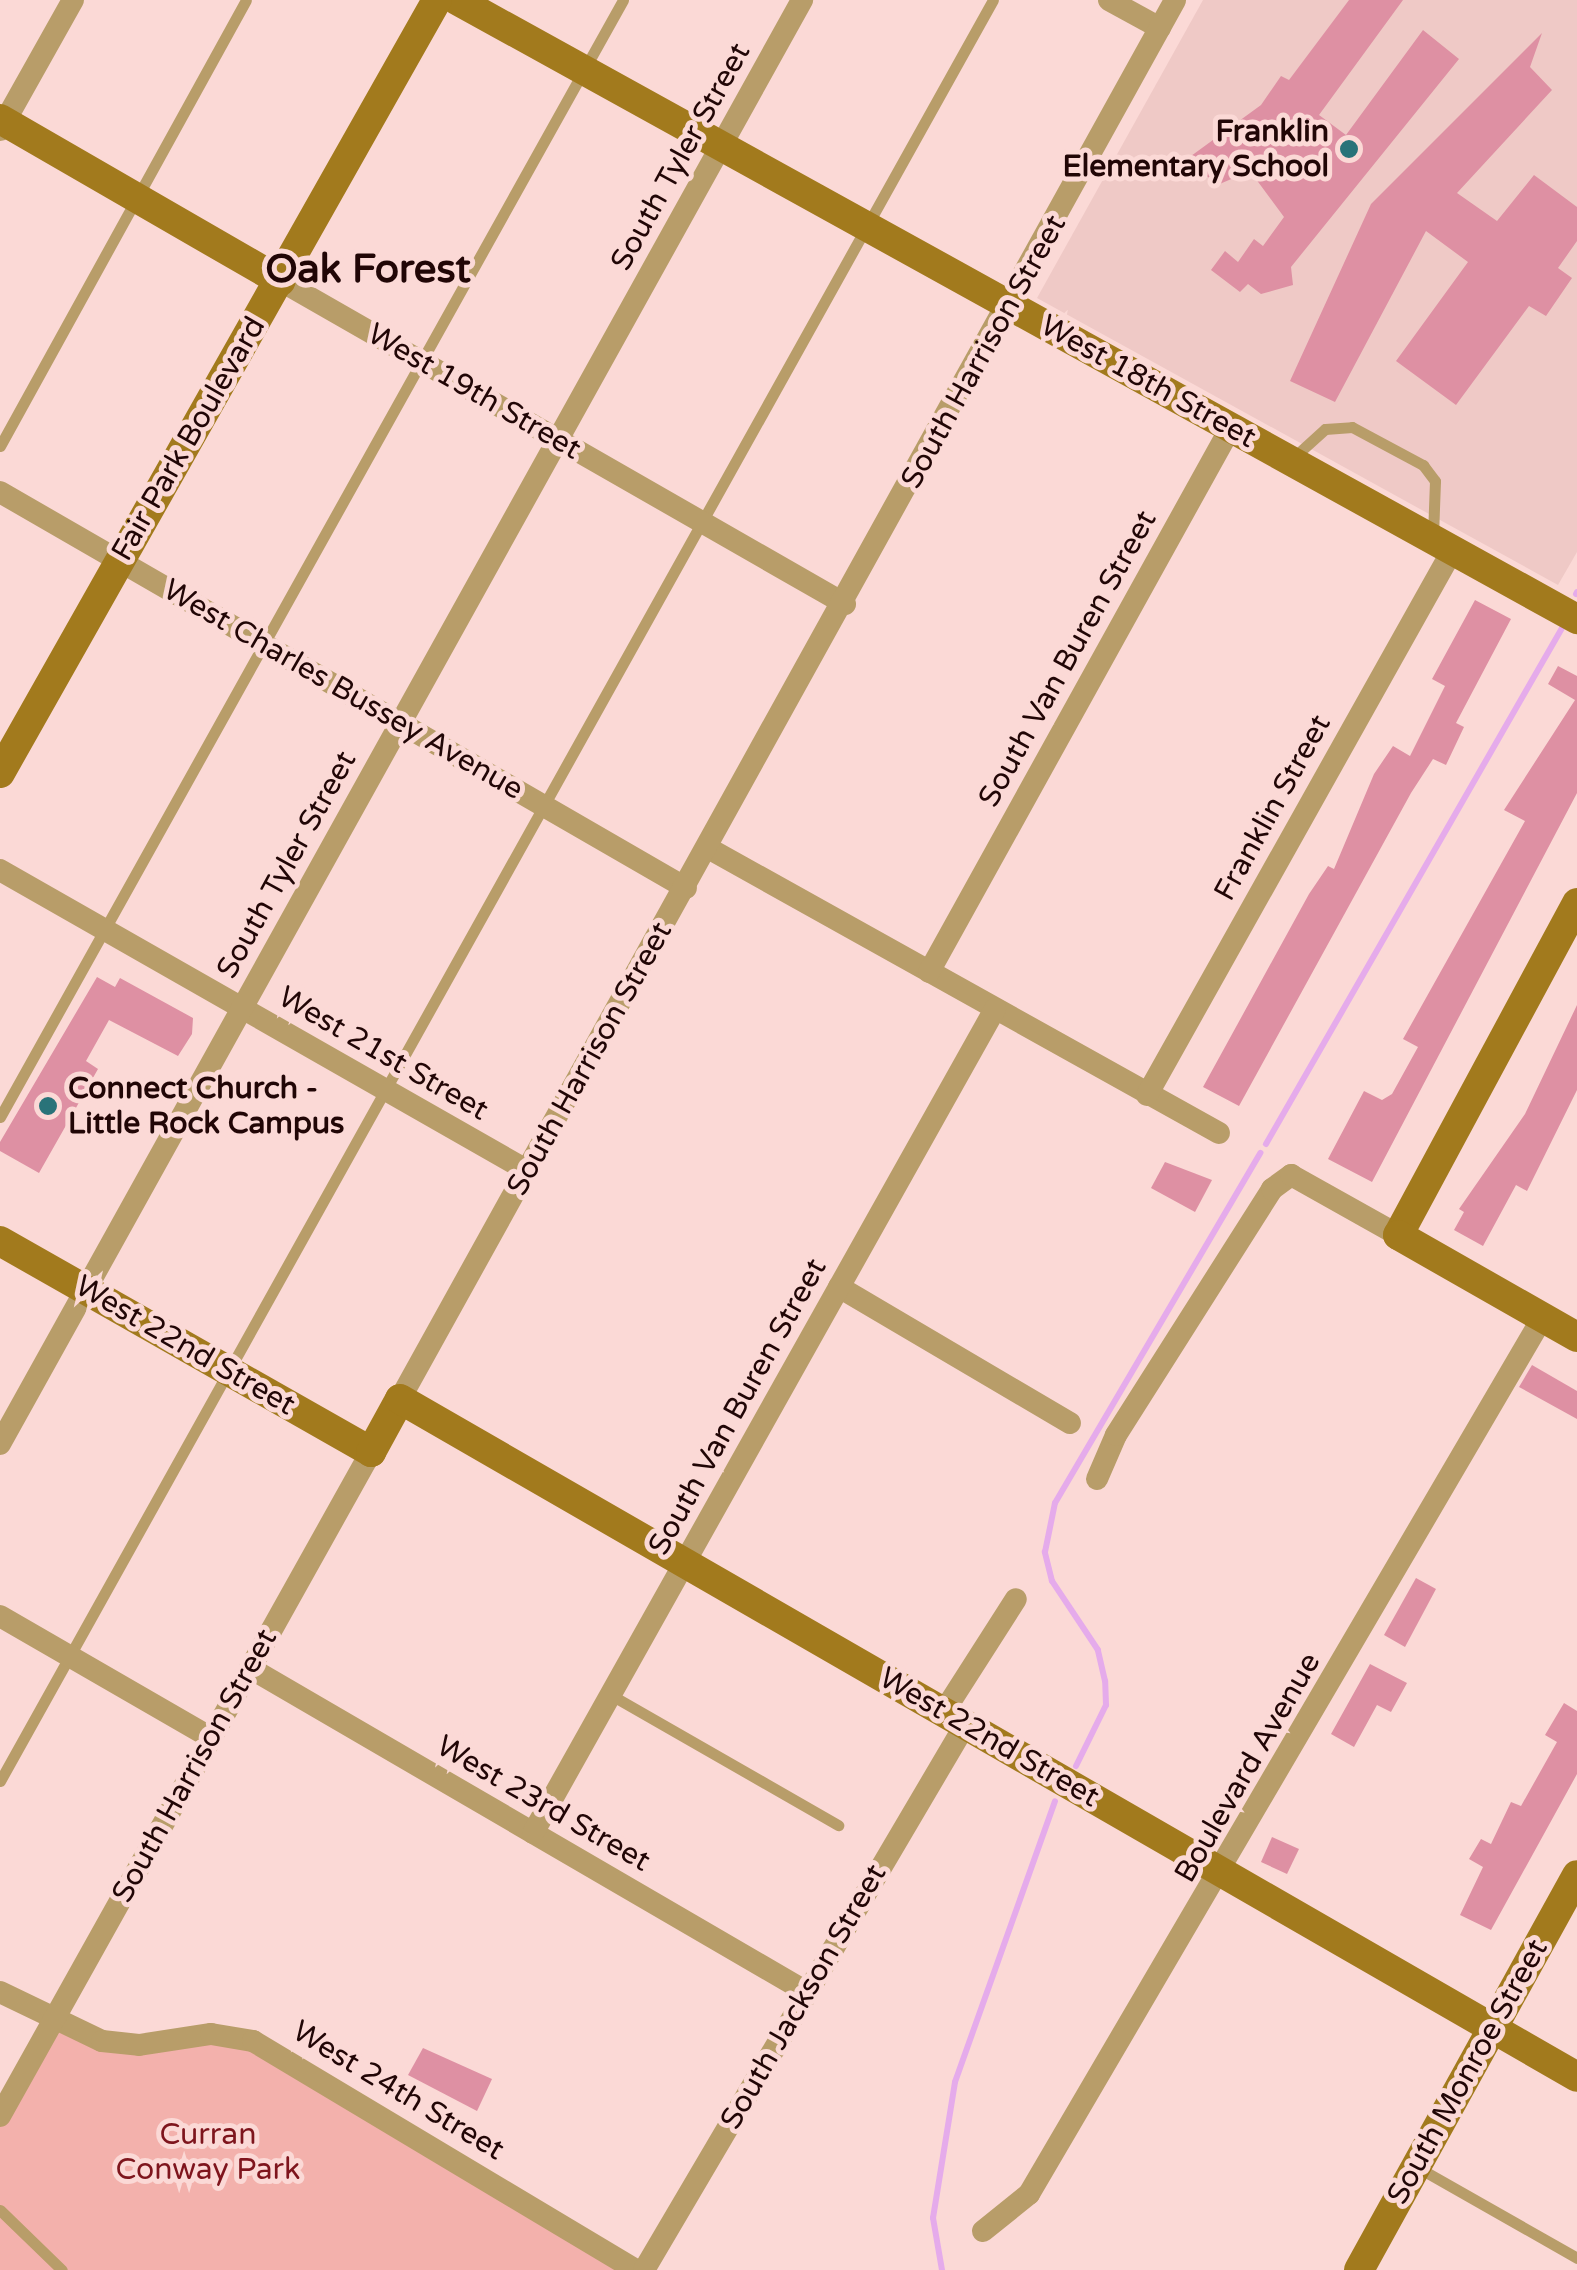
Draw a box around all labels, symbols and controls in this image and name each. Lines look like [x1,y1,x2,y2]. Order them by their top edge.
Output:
street label: South Tyler Street [604,37,758,277]
place label: Franklin Elementary School [1063,114,1329,184]
marker: Franklin Elementary School [1338,138,1360,160]
street label: South Harrison Street [894,209,1074,495]
district label: Oak Forest [265,245,471,293]
street label: West 18th Street [1034,308,1262,456]
street label: Fair Park Boulevard [105,311,273,567]
street label: West 19th Street [361,316,587,468]
street label: South Van Buren Street [971,505,1165,813]
street label: West Charles Bussey Avenue [157,572,529,808]
street label: Franklin Street [1207,709,1339,907]
street label: South Tyler Street [210,745,364,985]
street label: South Harrison Street [500,916,680,1202]
street label: West 21st Street [272,979,494,1129]
place label: Connect Church - Little Rock Campus [68,1071,345,1142]
marker: Connect Church - Little Rock Campus [37,1095,59,1117]
street label: South Van Buren Street [641,1253,835,1561]
street label: West 22nd Street [69,1268,301,1424]
street label: South Harrison Street [105,1623,285,1909]
street label: Boulevard Avenue [1168,1647,1328,1889]
street label: West 22nd Street [873,1660,1105,1816]
street label: West 23rd Street [430,1728,656,1880]
street label: South Jackson Street [713,1858,895,2136]
street label: South Monroe Street [1380,1933,1556,2211]
street label: West 24th Street [286,2014,510,2168]
park label: Curran Conway Park [116,2117,300,2188]

